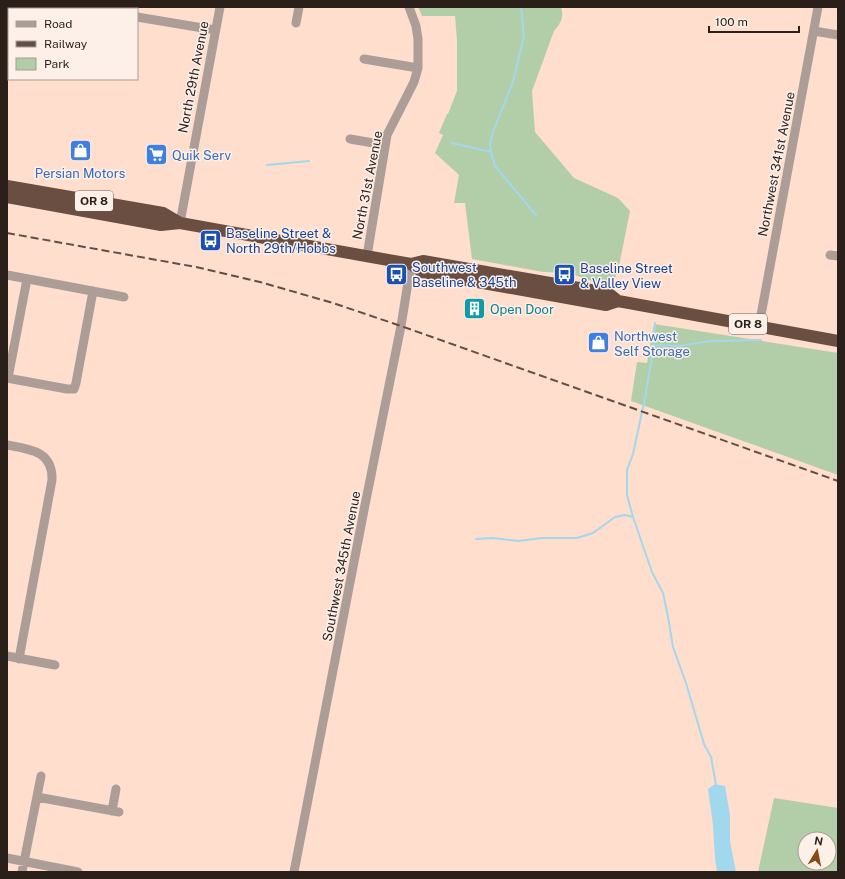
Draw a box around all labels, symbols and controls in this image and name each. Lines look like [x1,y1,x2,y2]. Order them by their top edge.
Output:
legend [8,8,138,80]
scale bar [709,8,799,34]
text: 100 m [715,15,748,29]
text: Road [44,17,72,31]
street label: North 29th Avenue [175,20,212,134]
text: Railway [44,37,88,51]
text: Park [44,57,70,71]
street label: Northwest 341st Avenue [755,90,798,238]
street label: North 31st Avenue [350,129,385,241]
shop icon: Persian Motors [67,138,93,164]
supermarket icon: Quik Serv [144,142,170,168]
place label: Quik Serv [172,148,231,163]
place label: Persian Motors [35,166,125,181]
road number: OR 8 [75,191,113,211]
place label: Baseline Street & North 29th/Hobbs [226,226,336,256]
bus stop icon: Baseline Street & North 29th/Hobbs [198,227,224,253]
place label: Southwest Baseline & 345th [412,260,516,290]
bus stop icon: Southwest Baseline & 345th [383,261,409,287]
place label: Baseline Street & Valley View [580,261,673,291]
bus stop icon: Baseline Street & Valley View [552,262,578,288]
building icon: Open Door [462,296,488,322]
place label: Open Door [490,302,554,317]
road number: OR 8 [729,314,767,334]
place label: Northwest Self Storage [614,329,690,359]
shop icon: Northwest Self Storage [586,330,612,356]
street label: Southwest 345th Avenue [320,490,363,643]
north arrow [797,831,837,871]
text: N [813,834,824,848]

